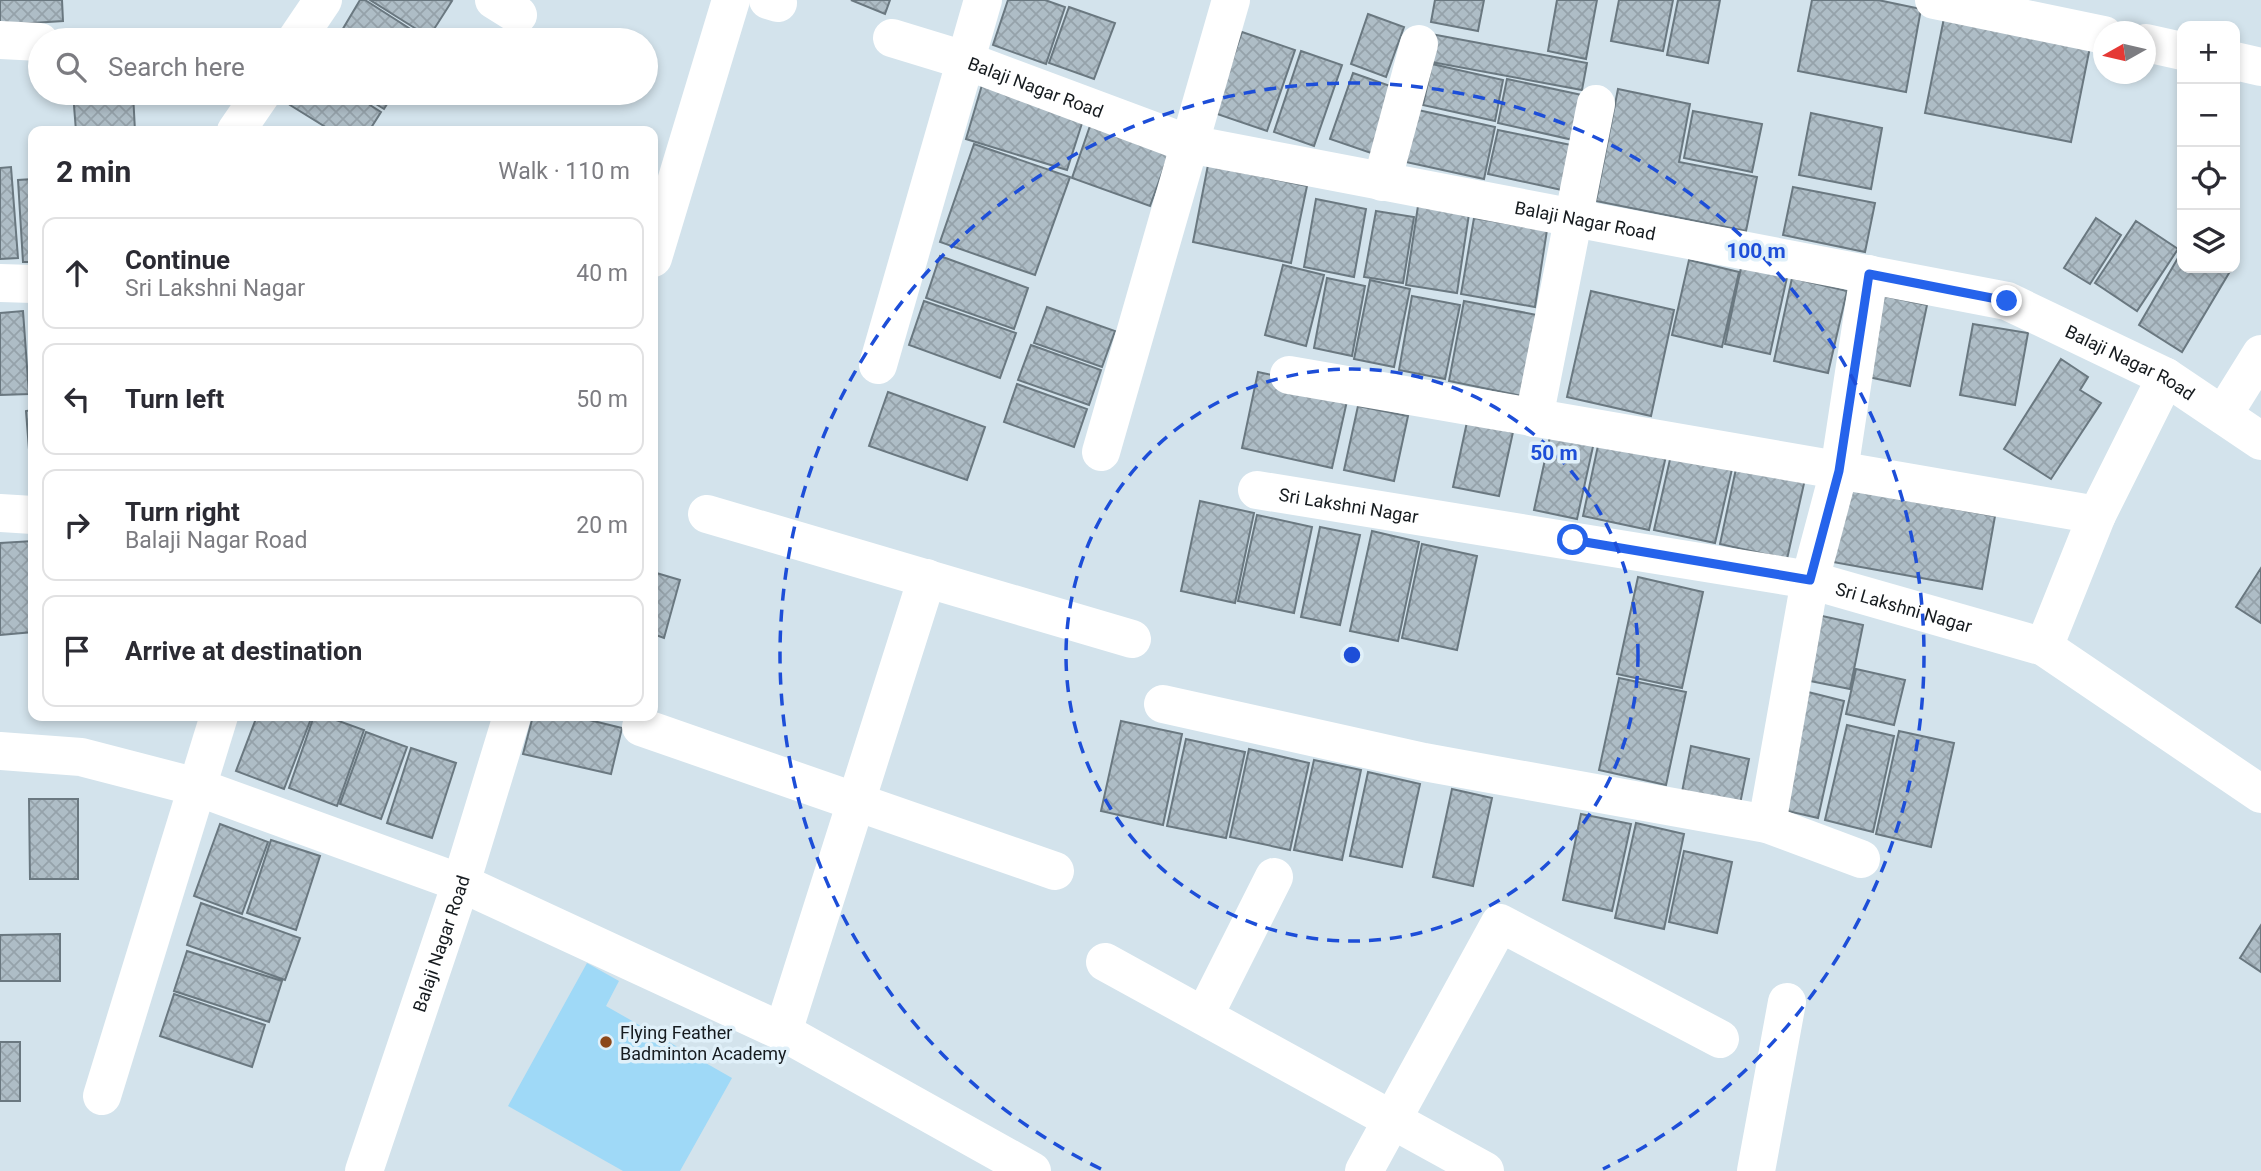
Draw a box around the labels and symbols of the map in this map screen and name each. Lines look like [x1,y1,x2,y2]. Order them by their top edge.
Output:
north arrow [2093,21,2156,84]
street label: Balaji Nagar Road [965,52,1106,122]
street label: Balaji Nagar Road [1513,196,1657,244]
text: 100 m [1726,239,1786,263]
route end [1991,285,2022,316]
street label: Balaji Nagar Road [2062,320,2199,404]
text: 50 m [1530,441,1578,465]
street label: Sri Lakshni Nagar [1278,483,1420,527]
route start [1557,524,1588,555]
street label: Sri Lakshni Nagar [1833,577,1975,636]
centre of rings [1340,643,1364,667]
street label: Balaji Nagar Road [408,873,473,1015]
place label: Flying Feather Badminton Academy [620,1022,787,1064]
marker: Flying Feather Badminton Academy [598,1034,614,1050]

